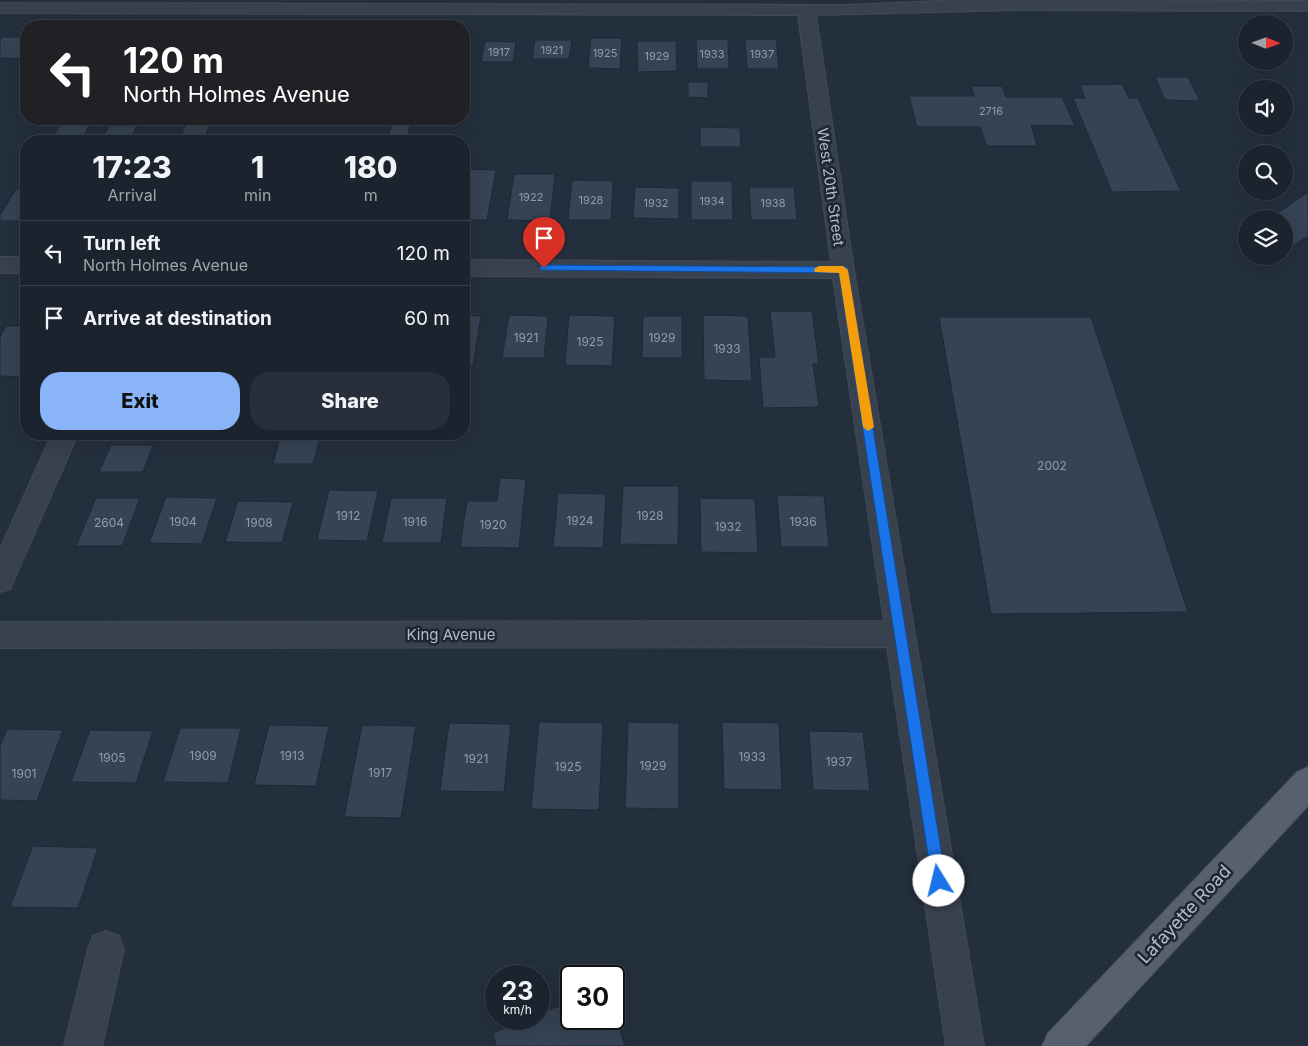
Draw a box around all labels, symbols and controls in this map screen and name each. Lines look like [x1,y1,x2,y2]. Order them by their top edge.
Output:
north arrow [1238,15,1292,70]
map controls [1238,15,1293,265]
text: 120 m [123,39,224,81]
icon: left [40,40,105,105]
house number: 1921 [541,43,563,57]
house number: 1917 [488,45,510,59]
house number: 1925 [593,46,618,60]
house number: 1933 [700,47,725,61]
house number: 1937 [750,47,774,61]
house number: 1929 [645,49,670,63]
button: sound [1238,80,1293,135]
text: North Holmes Avenue [123,81,350,107]
house number: 2716 [979,104,1003,118]
street label: West 20th Street [813,127,849,247]
button: search [1238,145,1293,200]
text: 17:23 [92,149,172,185]
text: 1 [251,149,264,185]
text: 180 [344,149,398,185]
text: Arrival [107,185,157,205]
text: min [244,185,271,205]
text: m [364,185,378,205]
house number: 1922 [519,190,543,204]
house number: 1928 [579,193,604,207]
house number: 1934 [699,194,725,208]
house number: 1932 [644,196,668,210]
house number: 1938 [761,196,786,210]
button: layers [1238,210,1293,265]
pin [523,217,565,268]
icon: arrive [530,224,558,252]
text: Turn left [83,232,161,255]
icon: left [40,239,68,267]
text: 120 m [397,242,450,265]
text: North Holmes Avenue [83,255,248,275]
icon: arrive [40,304,68,332]
text: Arrive at destination [83,307,272,330]
text: 60 m [404,307,450,330]
house number: 1921 [514,330,538,345]
house number: 1929 [648,330,676,345]
house number: 1925 [577,334,603,349]
house number: 1933 [713,341,741,356]
button: Exit [40,372,240,430]
button: Share [250,372,450,430]
house number: 2002 [1037,458,1067,473]
house number: 1912 [336,508,360,523]
house number: 1928 [636,508,664,523]
house number: 1924 [566,513,594,528]
house number: 1904 [169,514,197,529]
house number: 1916 [403,514,427,529]
house number: 1936 [789,514,817,529]
house number: 2604 [94,515,124,530]
house number: 1908 [245,515,273,530]
house number: 1920 [479,517,507,532]
house number: 1932 [714,519,742,534]
street label: King Avenue [407,625,495,644]
house number: 1909 [189,748,217,763]
house number: 1913 [280,748,304,763]
house number: 1933 [738,749,766,764]
house number: 1905 [98,750,126,765]
house number: 1921 [464,751,488,766]
house number: 1937 [826,754,852,769]
house number: 1929 [639,758,667,773]
house number: 1925 [555,759,581,774]
house number: 1917 [368,765,392,780]
house number: 1901 [12,766,36,781]
position arrow [912,854,964,906]
street label: Lafayette Road [1133,860,1235,968]
speed limit sign: 30 [560,965,625,1030]
text: 23 [502,976,533,1006]
text: km/h [503,1002,532,1017]

